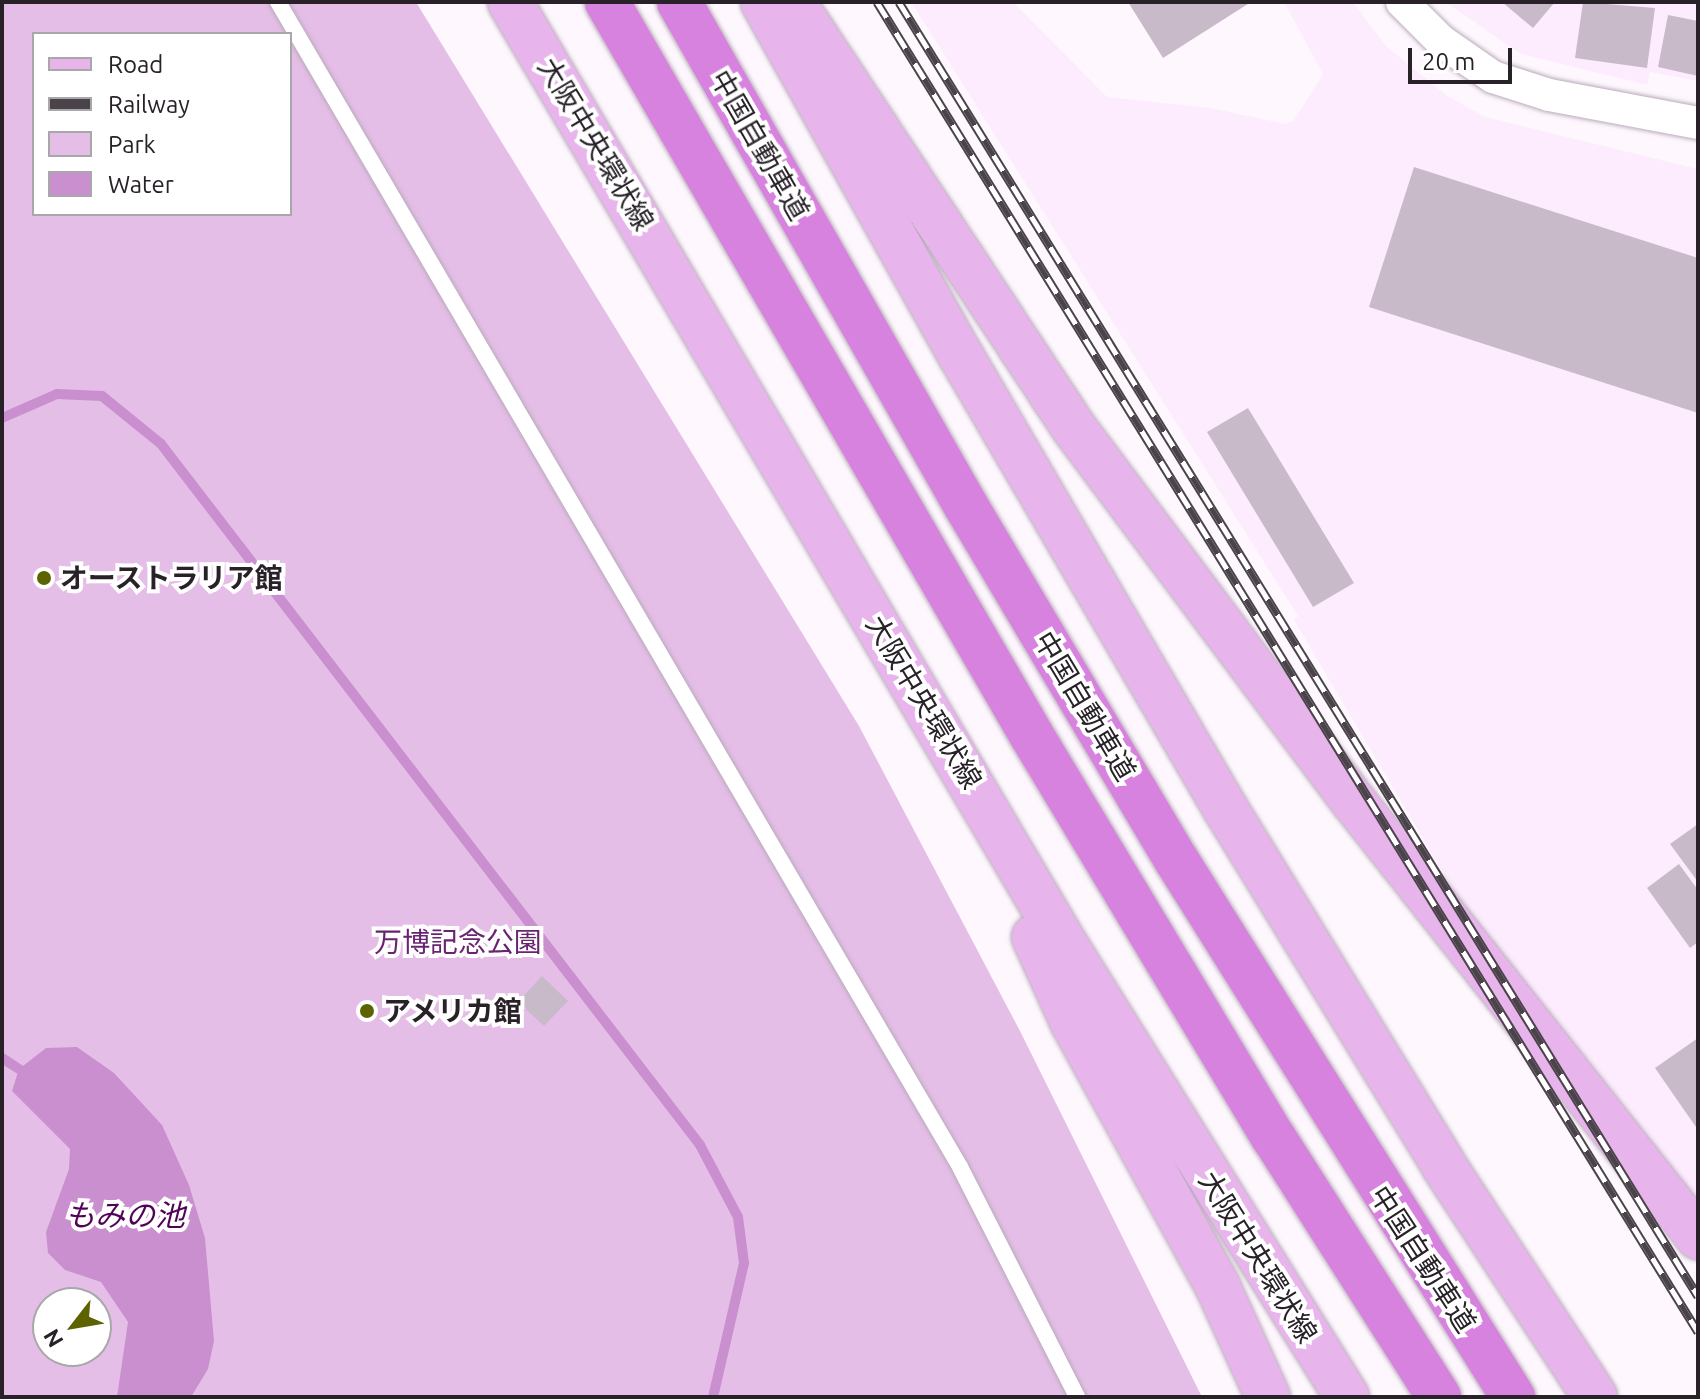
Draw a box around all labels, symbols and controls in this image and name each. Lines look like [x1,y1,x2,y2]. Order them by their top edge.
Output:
legend [32,32,292,216]
scale bar [1412,32,1516,82]
text: 20 m [1422,48,1475,75]
text: Road [108,51,163,78]
street label: 大阪中央環状線 [531,51,661,237]
street label: 中国自動車道 [703,64,817,226]
text: Railway [108,91,190,118]
text: Park [108,131,156,158]
text: Water [108,171,174,198]
place label: オーストラリア館 [60,561,284,595]
marker: オーストラリア館 [35,569,53,587]
street label: 大阪中央環状線 [859,609,989,795]
street label: 中国自動車道 [1027,625,1143,787]
park label: 万博記念公園 [374,925,542,959]
place label: アメリカ館 [383,994,523,1028]
marker: アメリカ館 [358,1002,376,1020]
street label: 大阪中央環状線 [1192,1165,1324,1349]
street label: 中国自動車道 [1363,1179,1483,1339]
water label: もみの池 [65,1197,185,1233]
north arrow [32,1287,112,1367]
text: N [38,1325,68,1352]

